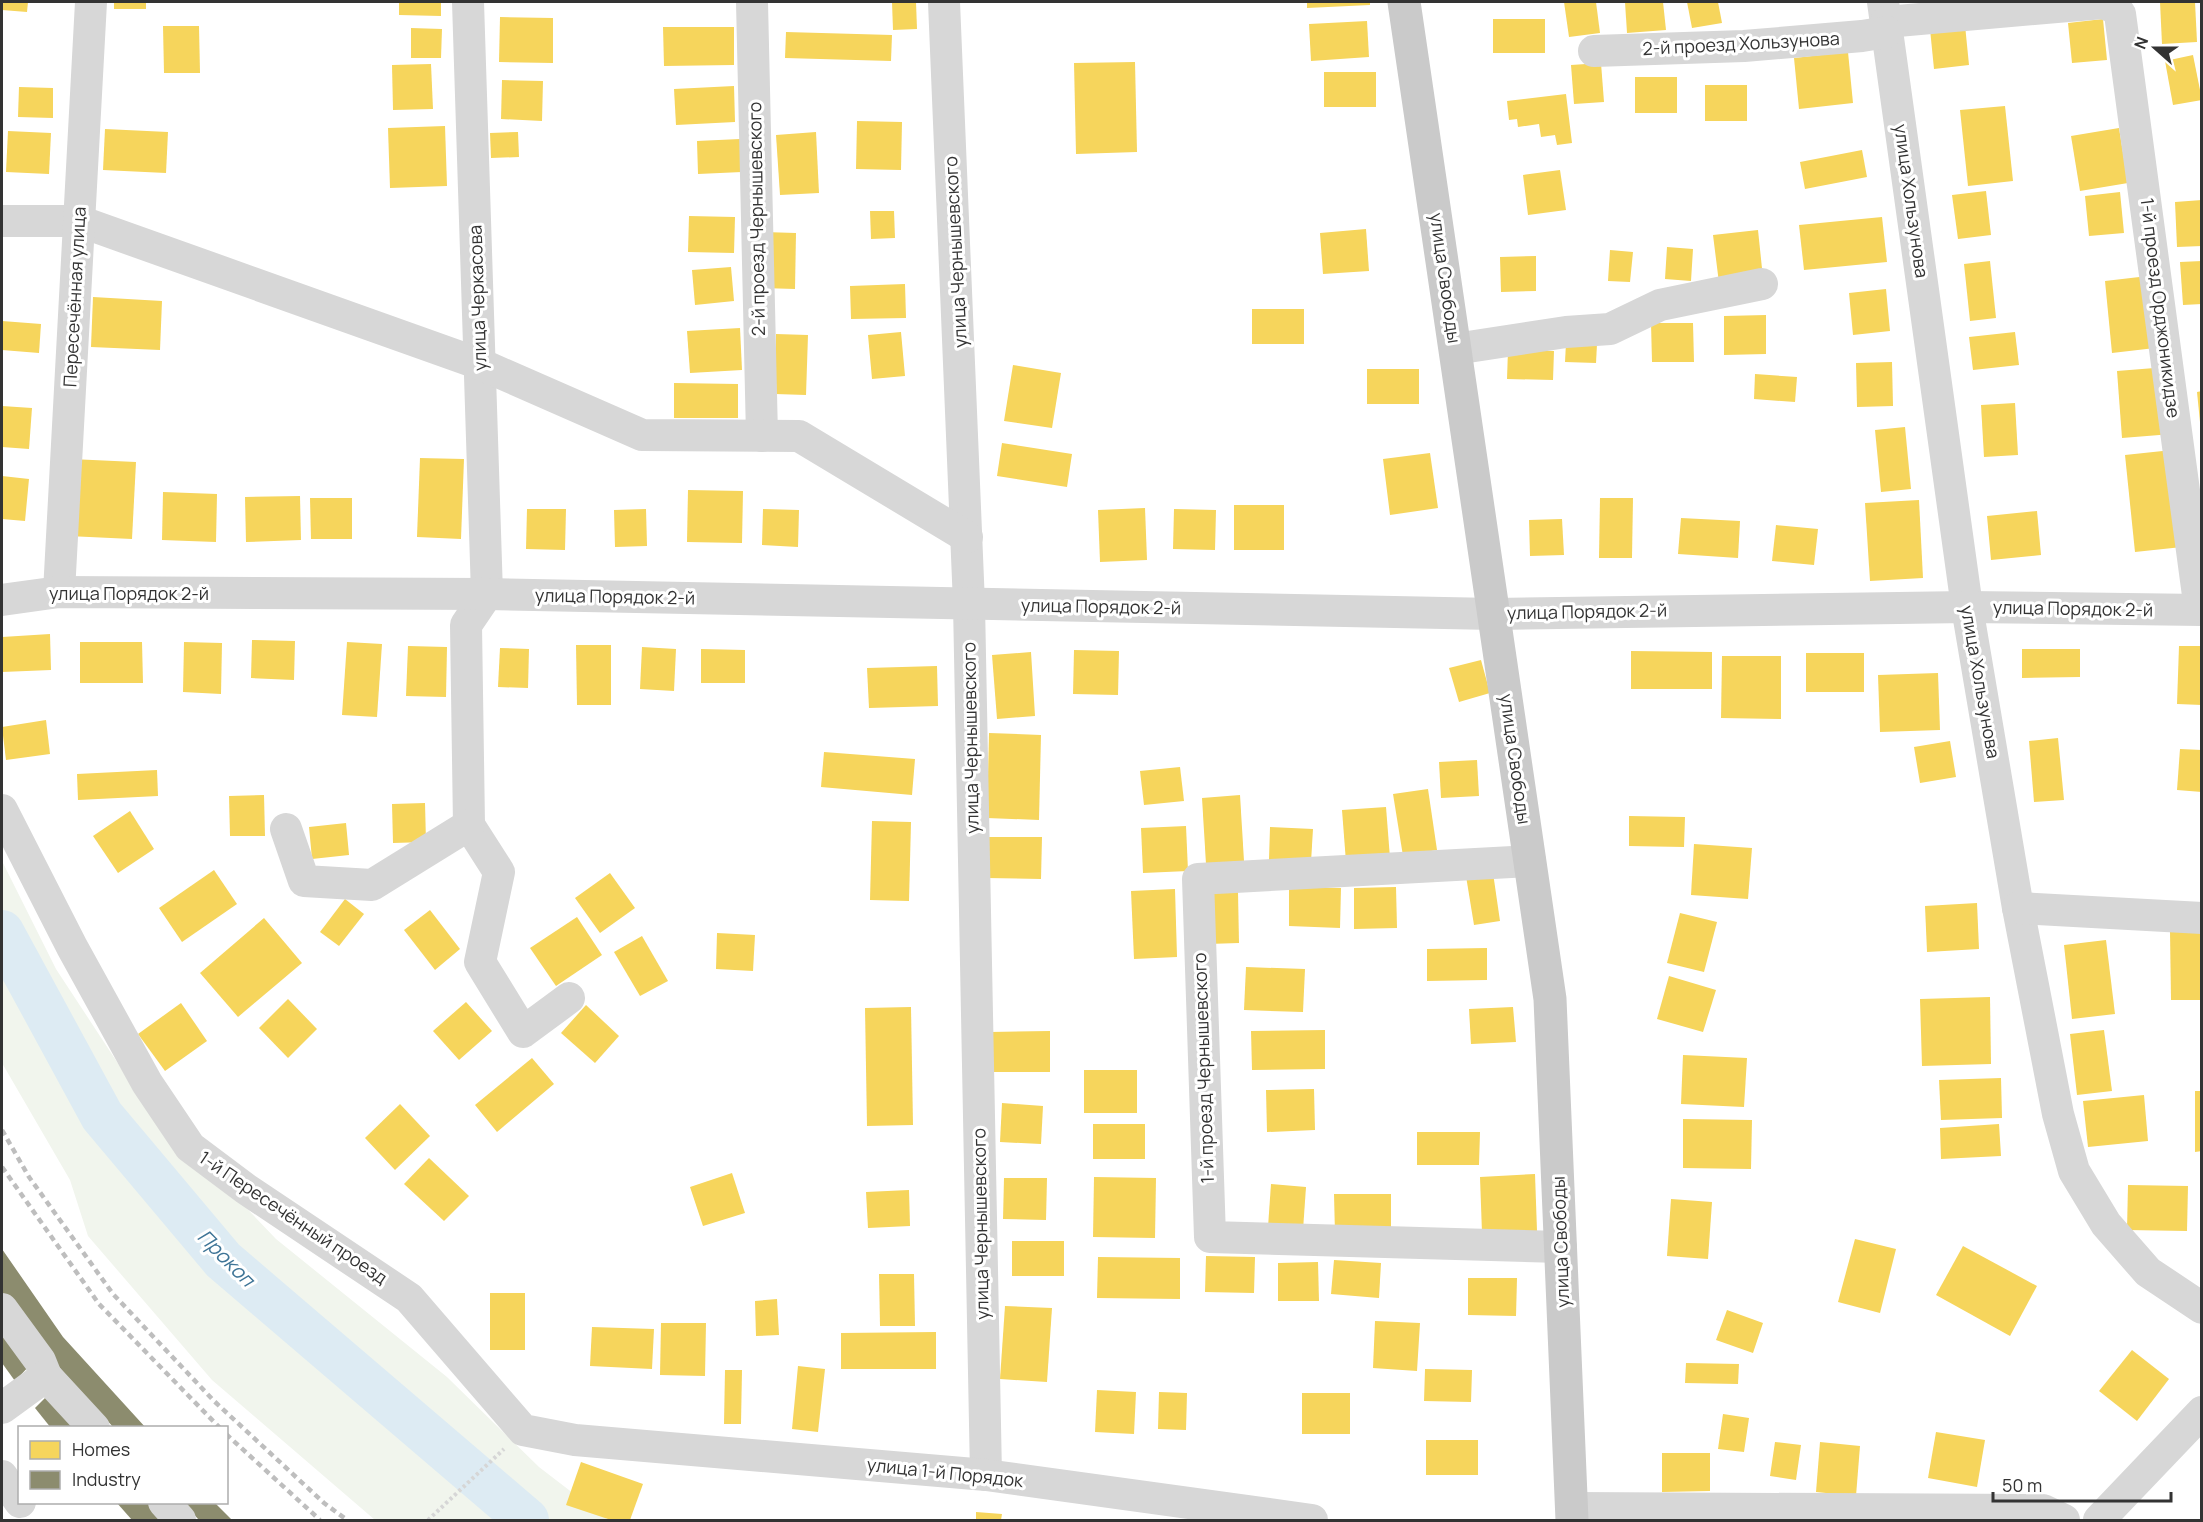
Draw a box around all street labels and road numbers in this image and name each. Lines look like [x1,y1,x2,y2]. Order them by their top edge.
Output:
street label: 2-й проезд Хользунова [1642,26,1840,60]
street label: 2-й проезд Чернышевского [742,102,770,336]
street label: улица Хользунова [1889,122,1935,279]
street label: улица Чернышевского [938,156,972,349]
street label: 1-й проезд Орджоникидзе [2136,197,2186,419]
street label: Пересечённая улица [57,206,91,388]
street label: улица Свободы [1425,211,1467,345]
street label: улица Черкасова [462,225,492,371]
street label: улица Порядок 2-й [49,581,209,605]
street label: улица Порядок 2-й [535,583,695,609]
street label: улица Порядок 2-й [1021,593,1181,619]
street label: улица Порядок 2-й [1993,595,2153,621]
street label: улица Порядок 2-й [1507,598,1667,624]
street label: улица Хользунова [1956,603,2006,760]
street label: улица Чернышевского [956,642,984,834]
street label: улица Свободы [1495,692,1537,826]
street label: 1-й проезд Чернышевского [1187,952,1219,1184]
street label: улица Чернышевского [966,1128,994,1320]
street label: 1-й Пересечённый проезд [195,1145,393,1289]
street label: улица Свободы [1546,1176,1574,1308]
street label: улица 1-й Порядок [866,1452,1025,1492]

